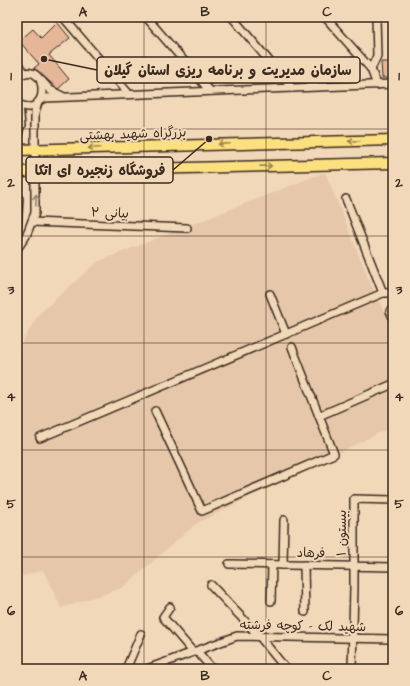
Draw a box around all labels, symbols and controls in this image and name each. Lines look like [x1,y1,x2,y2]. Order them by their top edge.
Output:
text: A [79,3,88,21]
text: B [200,3,210,21]
text: C [322,3,332,21]
callout: سازمان مدیریت و برنامه ریزی استان گیلان [97,57,360,83]
text: سازمان مدیریت و برنامه ریزی استان گیلان [104,61,352,81]
text: 1 [10,67,12,85]
text: 1 [398,67,400,85]
street label: بزرگراه شهید بهشتی [79,123,187,145]
one-way arrow [348,137,361,145]
one-way arrow [218,141,231,148]
one-way arrow [88,144,101,152]
callout: فروشگاه زنجیره ای اتکا [26,157,173,183]
text: فروشگاه زنجیره ای اتکا [35,161,165,181]
one-way arrow [259,162,272,170]
text: 2 [6,174,15,192]
text: 2 [394,174,403,192]
one-way arrow [32,194,40,207]
street label: بیانی ۲ [91,203,129,223]
text: 3 [7,281,15,299]
text: 3 [395,281,403,299]
text: 4 [7,388,16,406]
text: 4 [395,388,404,406]
text: 5 [6,495,16,513]
text: 5 [394,495,404,513]
street label: بیستون ۱ [333,510,351,556]
street label: فرهاد [297,544,325,562]
text: 6 [7,602,16,620]
text: 6 [395,602,404,620]
street label: شهید لک - کوچه فرشته [240,616,366,636]
text: A [79,667,88,685]
text: B [200,667,210,685]
text: C [322,667,332,685]

